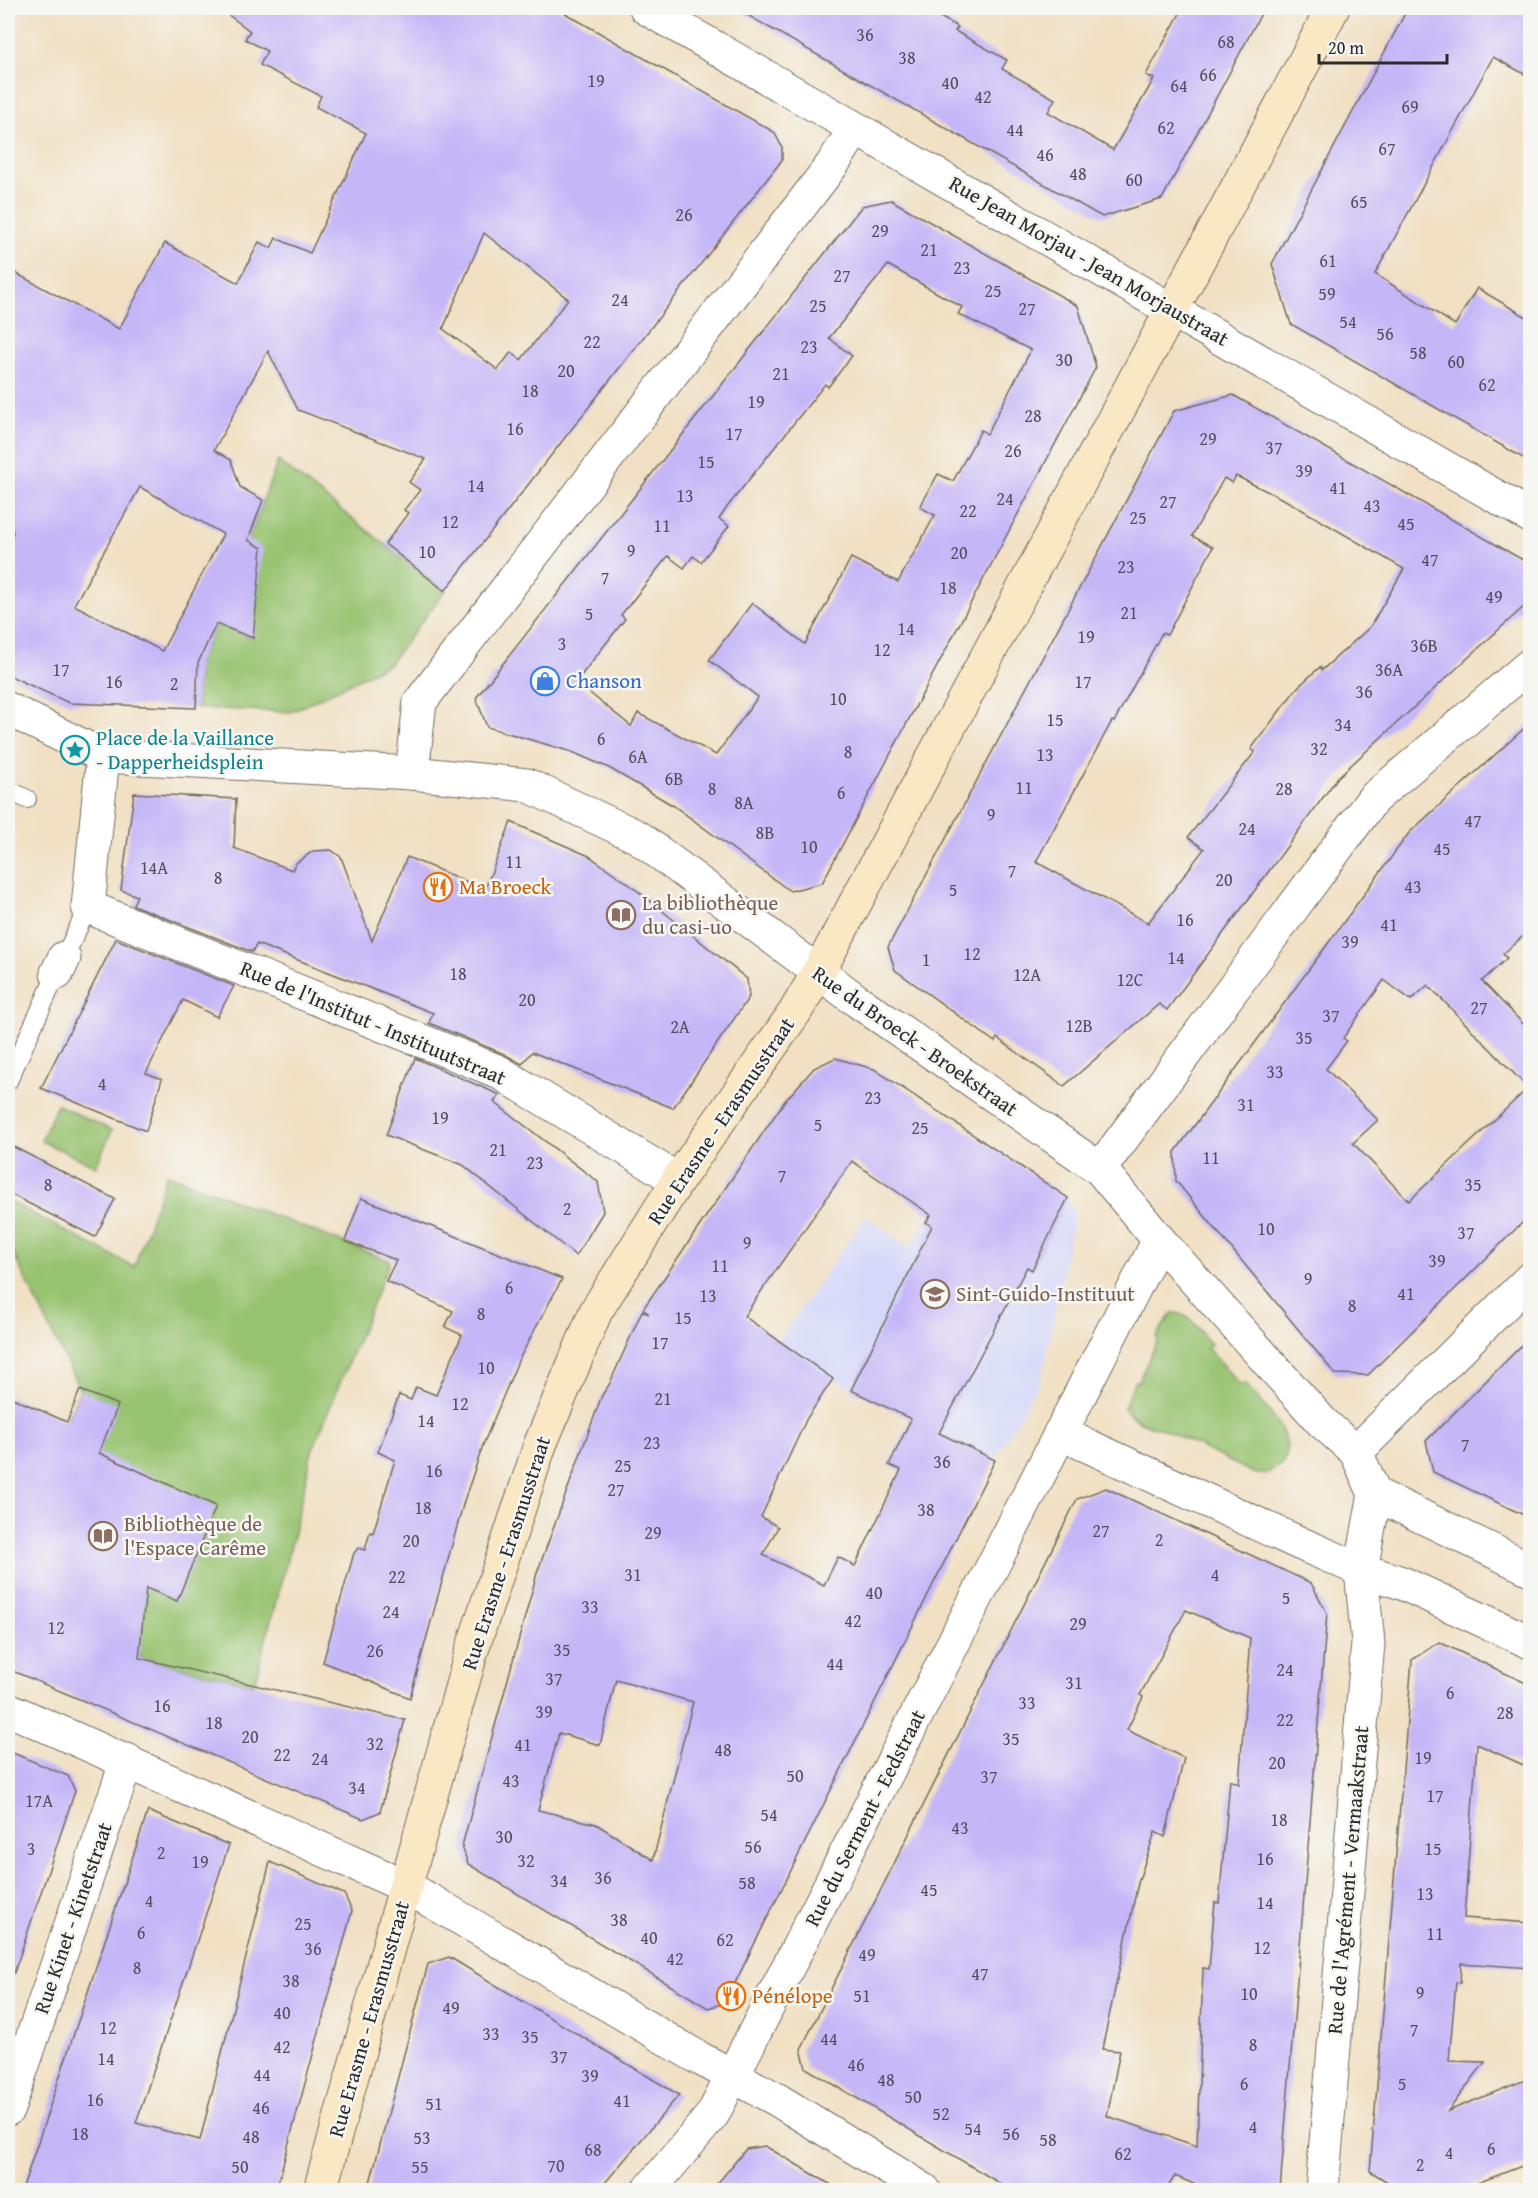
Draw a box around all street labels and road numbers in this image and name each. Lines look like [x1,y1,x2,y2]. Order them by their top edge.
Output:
street label: Rue Jean Morjau - Jean Morjaustraat [944,168,1235,354]
street label: Rue de l'Institut - Instituutstraat [235,952,512,1093]
street label: Rue du Broeck - Broekstraat [806,958,1025,1124]
street label: Rue Erasme - Erasmusstraat [639,1010,802,1231]
street label: Rue Erasme - Erasmusstraat [453,1431,558,1674]
street label: Rue du Serment - Eedstraat [796,1703,933,1932]
street label: Rue de l'Agrément - Vermaakstraat [1319,1724,1376,2035]
street label: Rue Kinet - Kinetstraat [25,1817,120,2018]
street label: Rue Erasme - Erasmusstraat [320,1897,417,2141]

